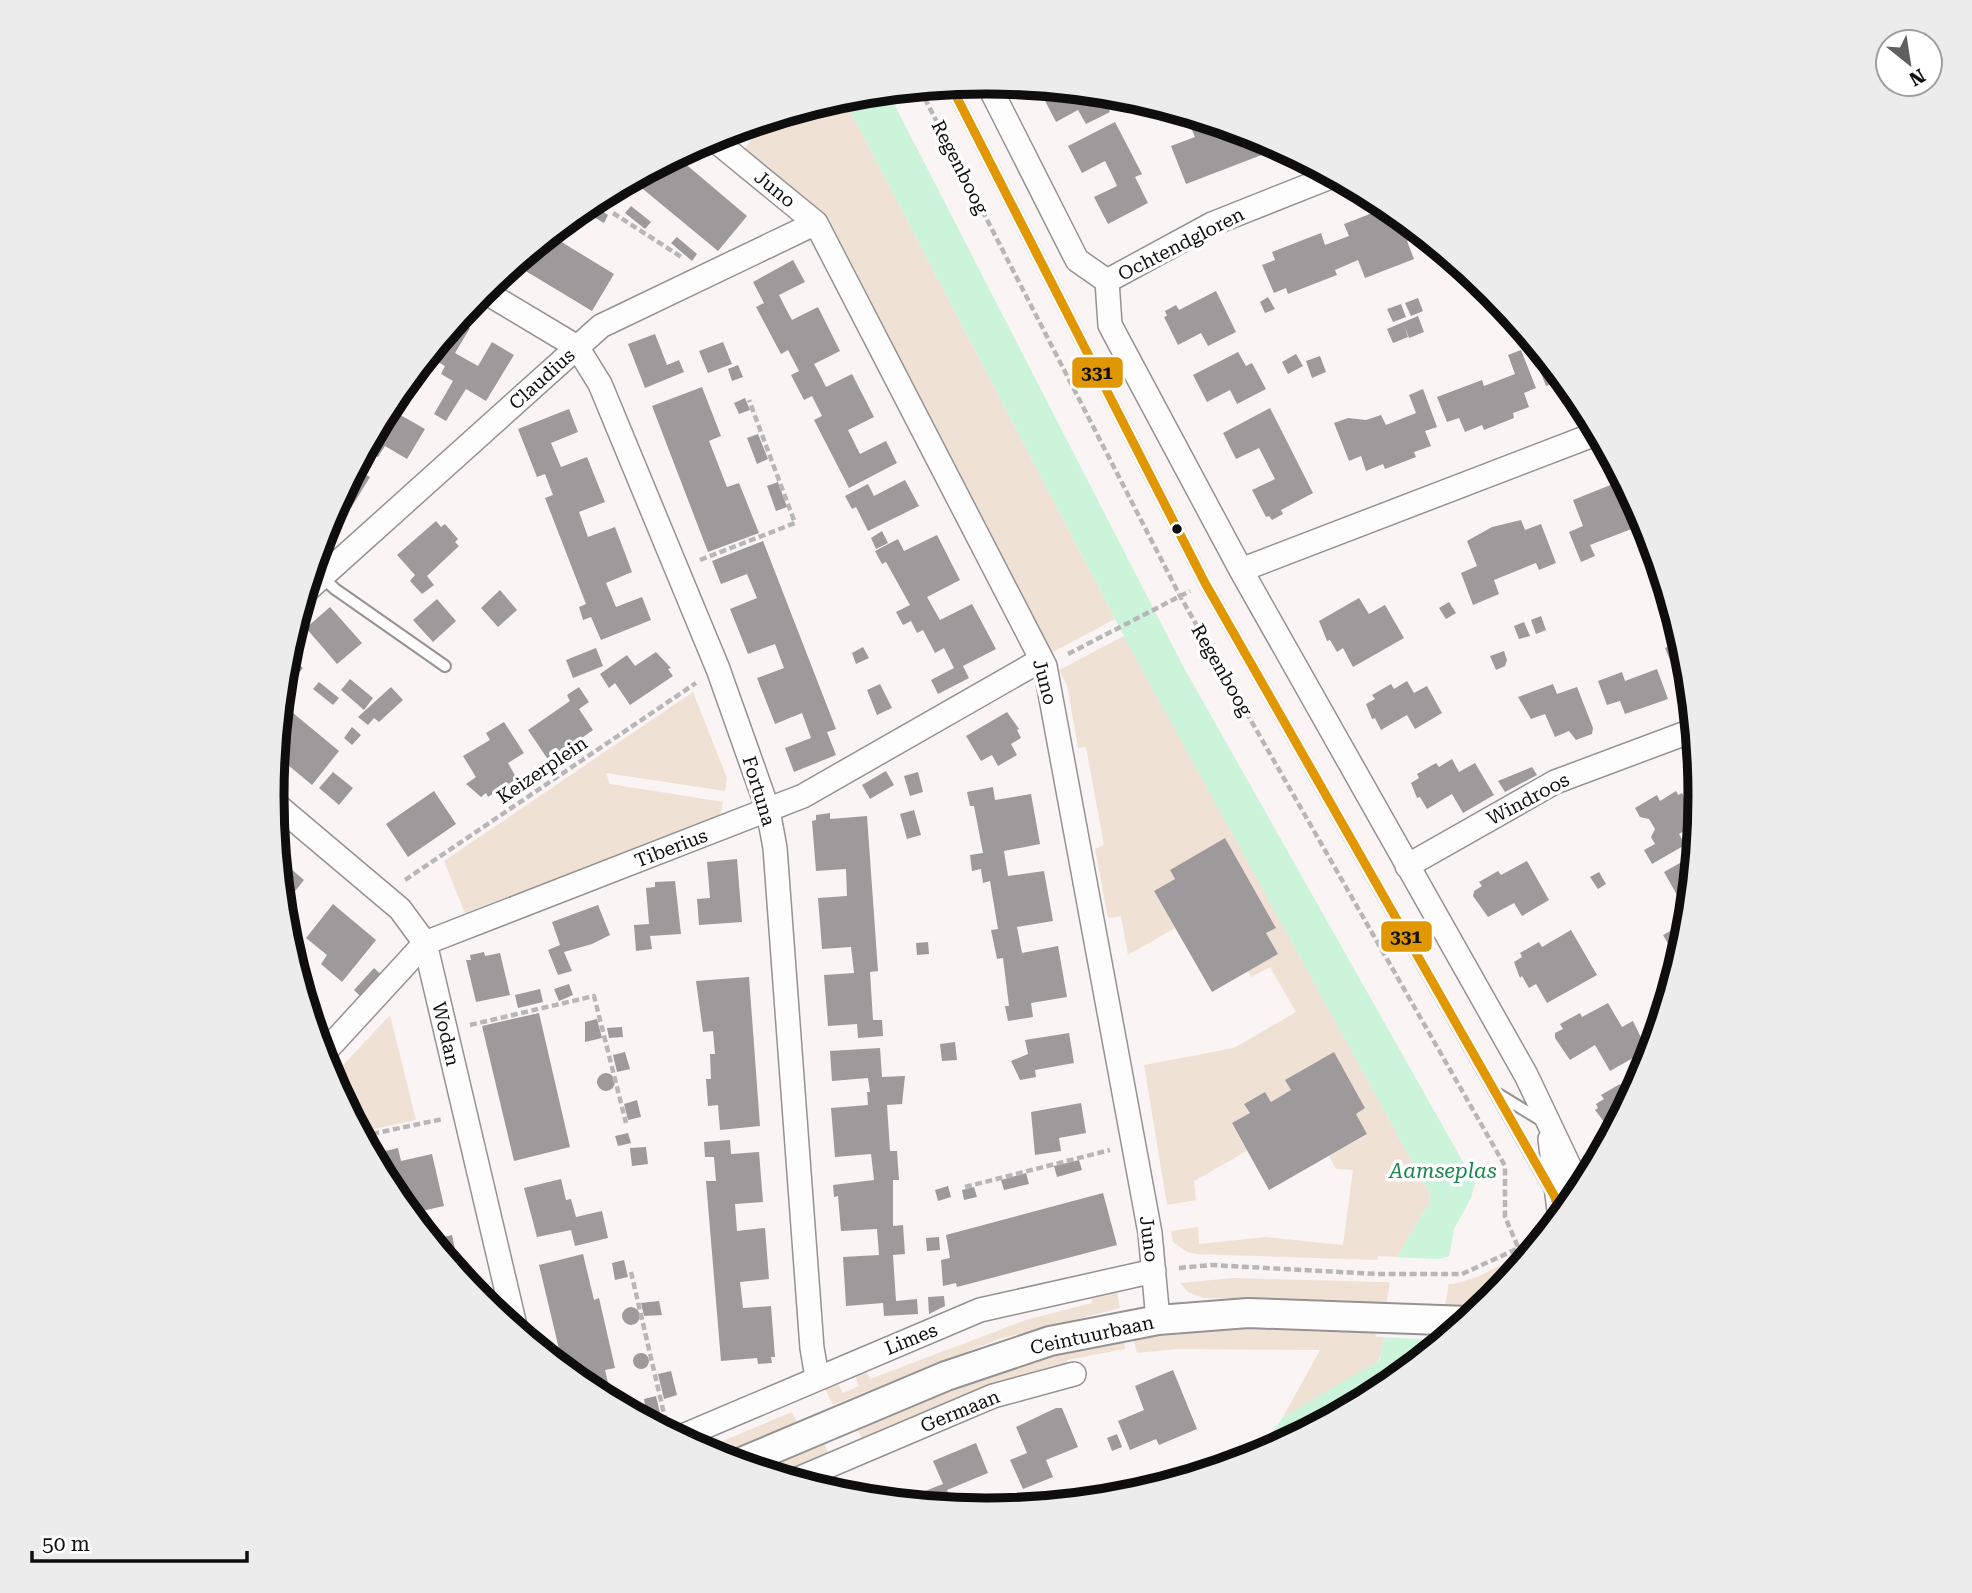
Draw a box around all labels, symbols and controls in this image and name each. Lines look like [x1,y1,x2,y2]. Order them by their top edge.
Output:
north arrow [1874,28,1944,98]
text: N [1905,64,1929,91]
street label: Regenboog [927,116,994,218]
street label: Juno [750,166,800,212]
street label: Ochtendgloren [1114,202,1248,286]
street label: Claudius [504,343,580,415]
line badge: 331 [1071,356,1124,389]
text: 331 [1081,361,1113,384]
unlabelled marker [1170,522,1184,536]
street label: Regenboog [1186,620,1258,720]
street label: Juno [1028,657,1062,707]
street label: Keizerplein [492,731,592,809]
street label: Fortuna [738,753,781,829]
street label: Windroos [1483,768,1573,830]
street label: Tiberius [631,824,711,872]
line badge: 331 [1380,920,1433,953]
text: 331 [1390,925,1422,948]
street label: Wodan [427,1000,465,1068]
water label: Aamseplas [1387,1159,1497,1183]
street label: Juno [1135,1215,1163,1263]
street label: Ceintuurbaan [1028,1311,1156,1359]
street label: Limes [881,1318,941,1360]
street label: Germaan [917,1385,1003,1437]
scale bar [32,1520,247,1564]
text: 50 m [42,1532,90,1556]

